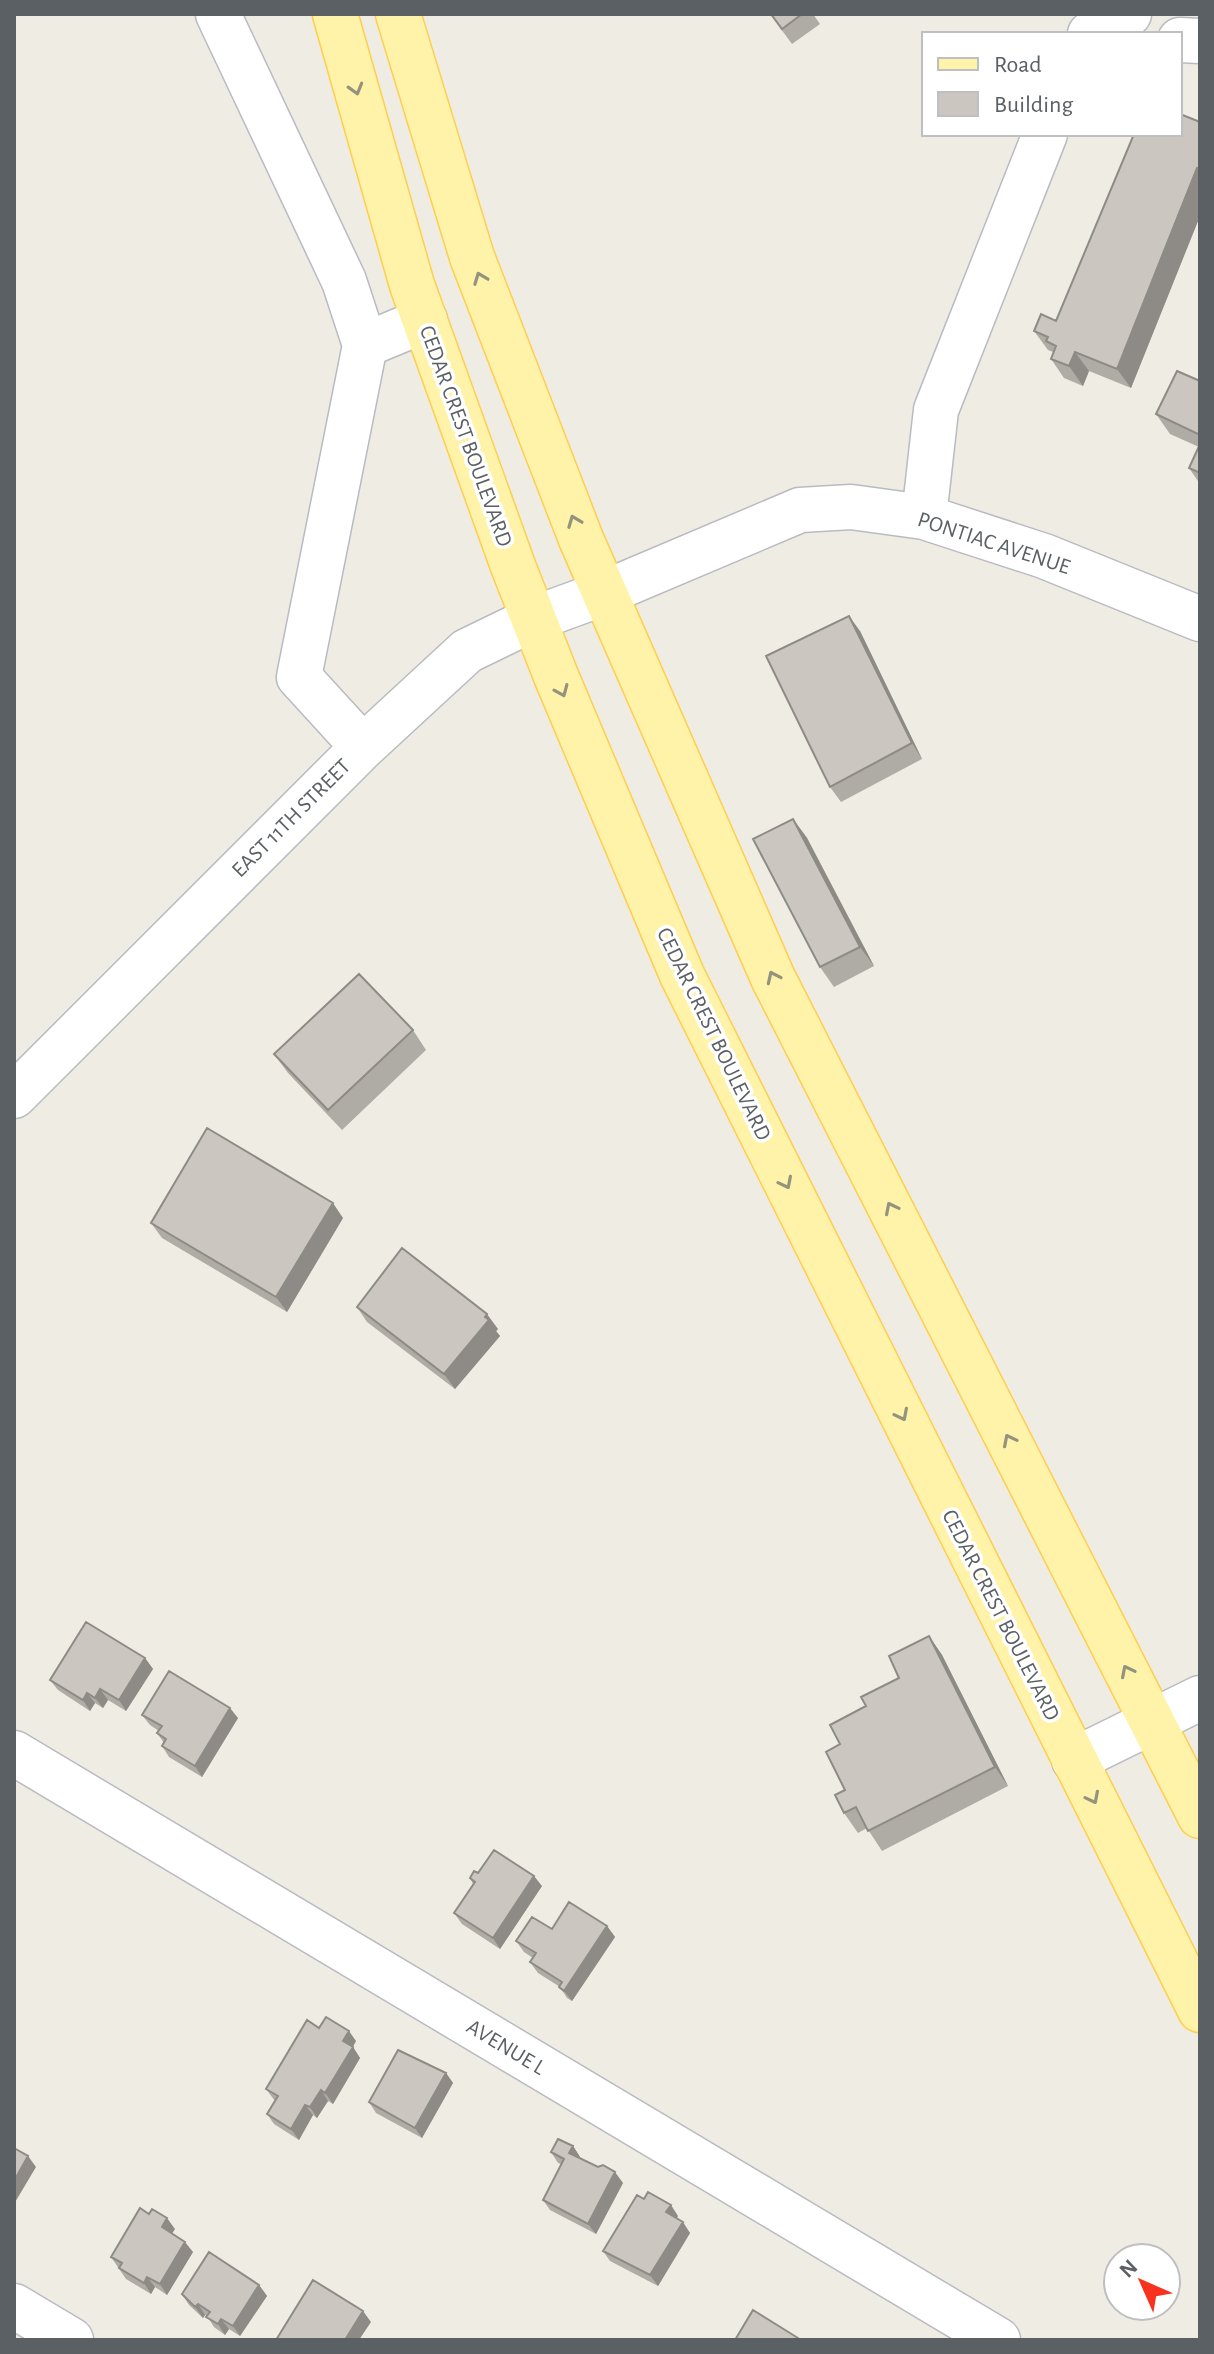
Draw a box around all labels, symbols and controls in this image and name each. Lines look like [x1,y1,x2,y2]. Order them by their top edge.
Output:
legend [922,32,1182,136]
text: Road [994,53,1042,77]
one-way arrow [347,82,363,95]
text: Building [994,93,1073,117]
one-way arrow [473,272,490,286]
street label: CEDAR CREST BOULEVARD [416,322,516,550]
street label: PONTIAC AVENUE [915,508,1073,578]
one-way arrow [567,515,584,529]
one-way arrow [553,683,569,698]
street label: EAST 11TH STREET [228,754,355,881]
street label: CEDAR CREST BOULEVARD [653,924,775,1144]
one-way arrow [767,970,783,985]
one-way arrow [776,1174,792,1189]
one-way arrow [885,1202,900,1217]
one-way arrow [892,1407,908,1422]
one-way arrow [1003,1433,1019,1448]
street label: CEDAR CREST BOULEVARD [938,1506,1064,1724]
one-way arrow [1122,1665,1137,1680]
one-way arrow [1084,1790,1099,1805]
street label: AVENUE L [463,2015,550,2079]
north arrow [1102,2242,1182,2322]
text: N [1115,2255,1142,2282]

